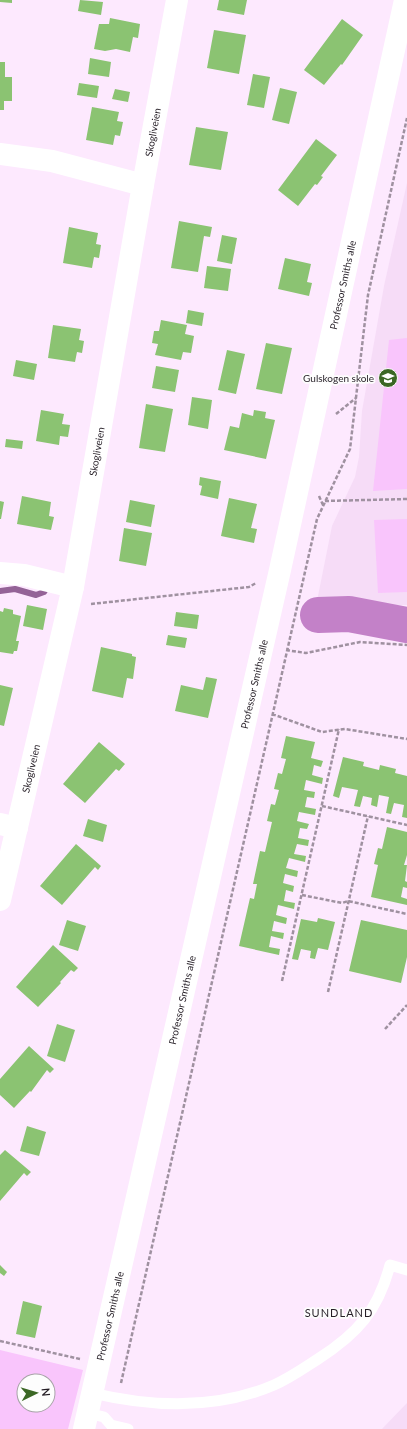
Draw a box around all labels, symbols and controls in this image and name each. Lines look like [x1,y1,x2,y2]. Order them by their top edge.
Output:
street label: Skogliveien [142,107,163,158]
street label: Professor Smiths alle [327,239,358,331]
school or university icon: Gulskogen skole [377,367,399,389]
place label: Gulskogen skole [303,372,374,384]
street label: Skogliveien [86,426,107,477]
street label: Professor Smiths alle [238,638,270,730]
street label: Skogliveien [19,743,42,794]
street label: Professor Smiths alle [166,954,198,1046]
street label: Professor Smiths alle [94,1270,126,1362]
district label: SUNDLAND [305,1306,373,1319]
north arrow [16,1373,56,1413]
text: N [40,1387,53,1397]

